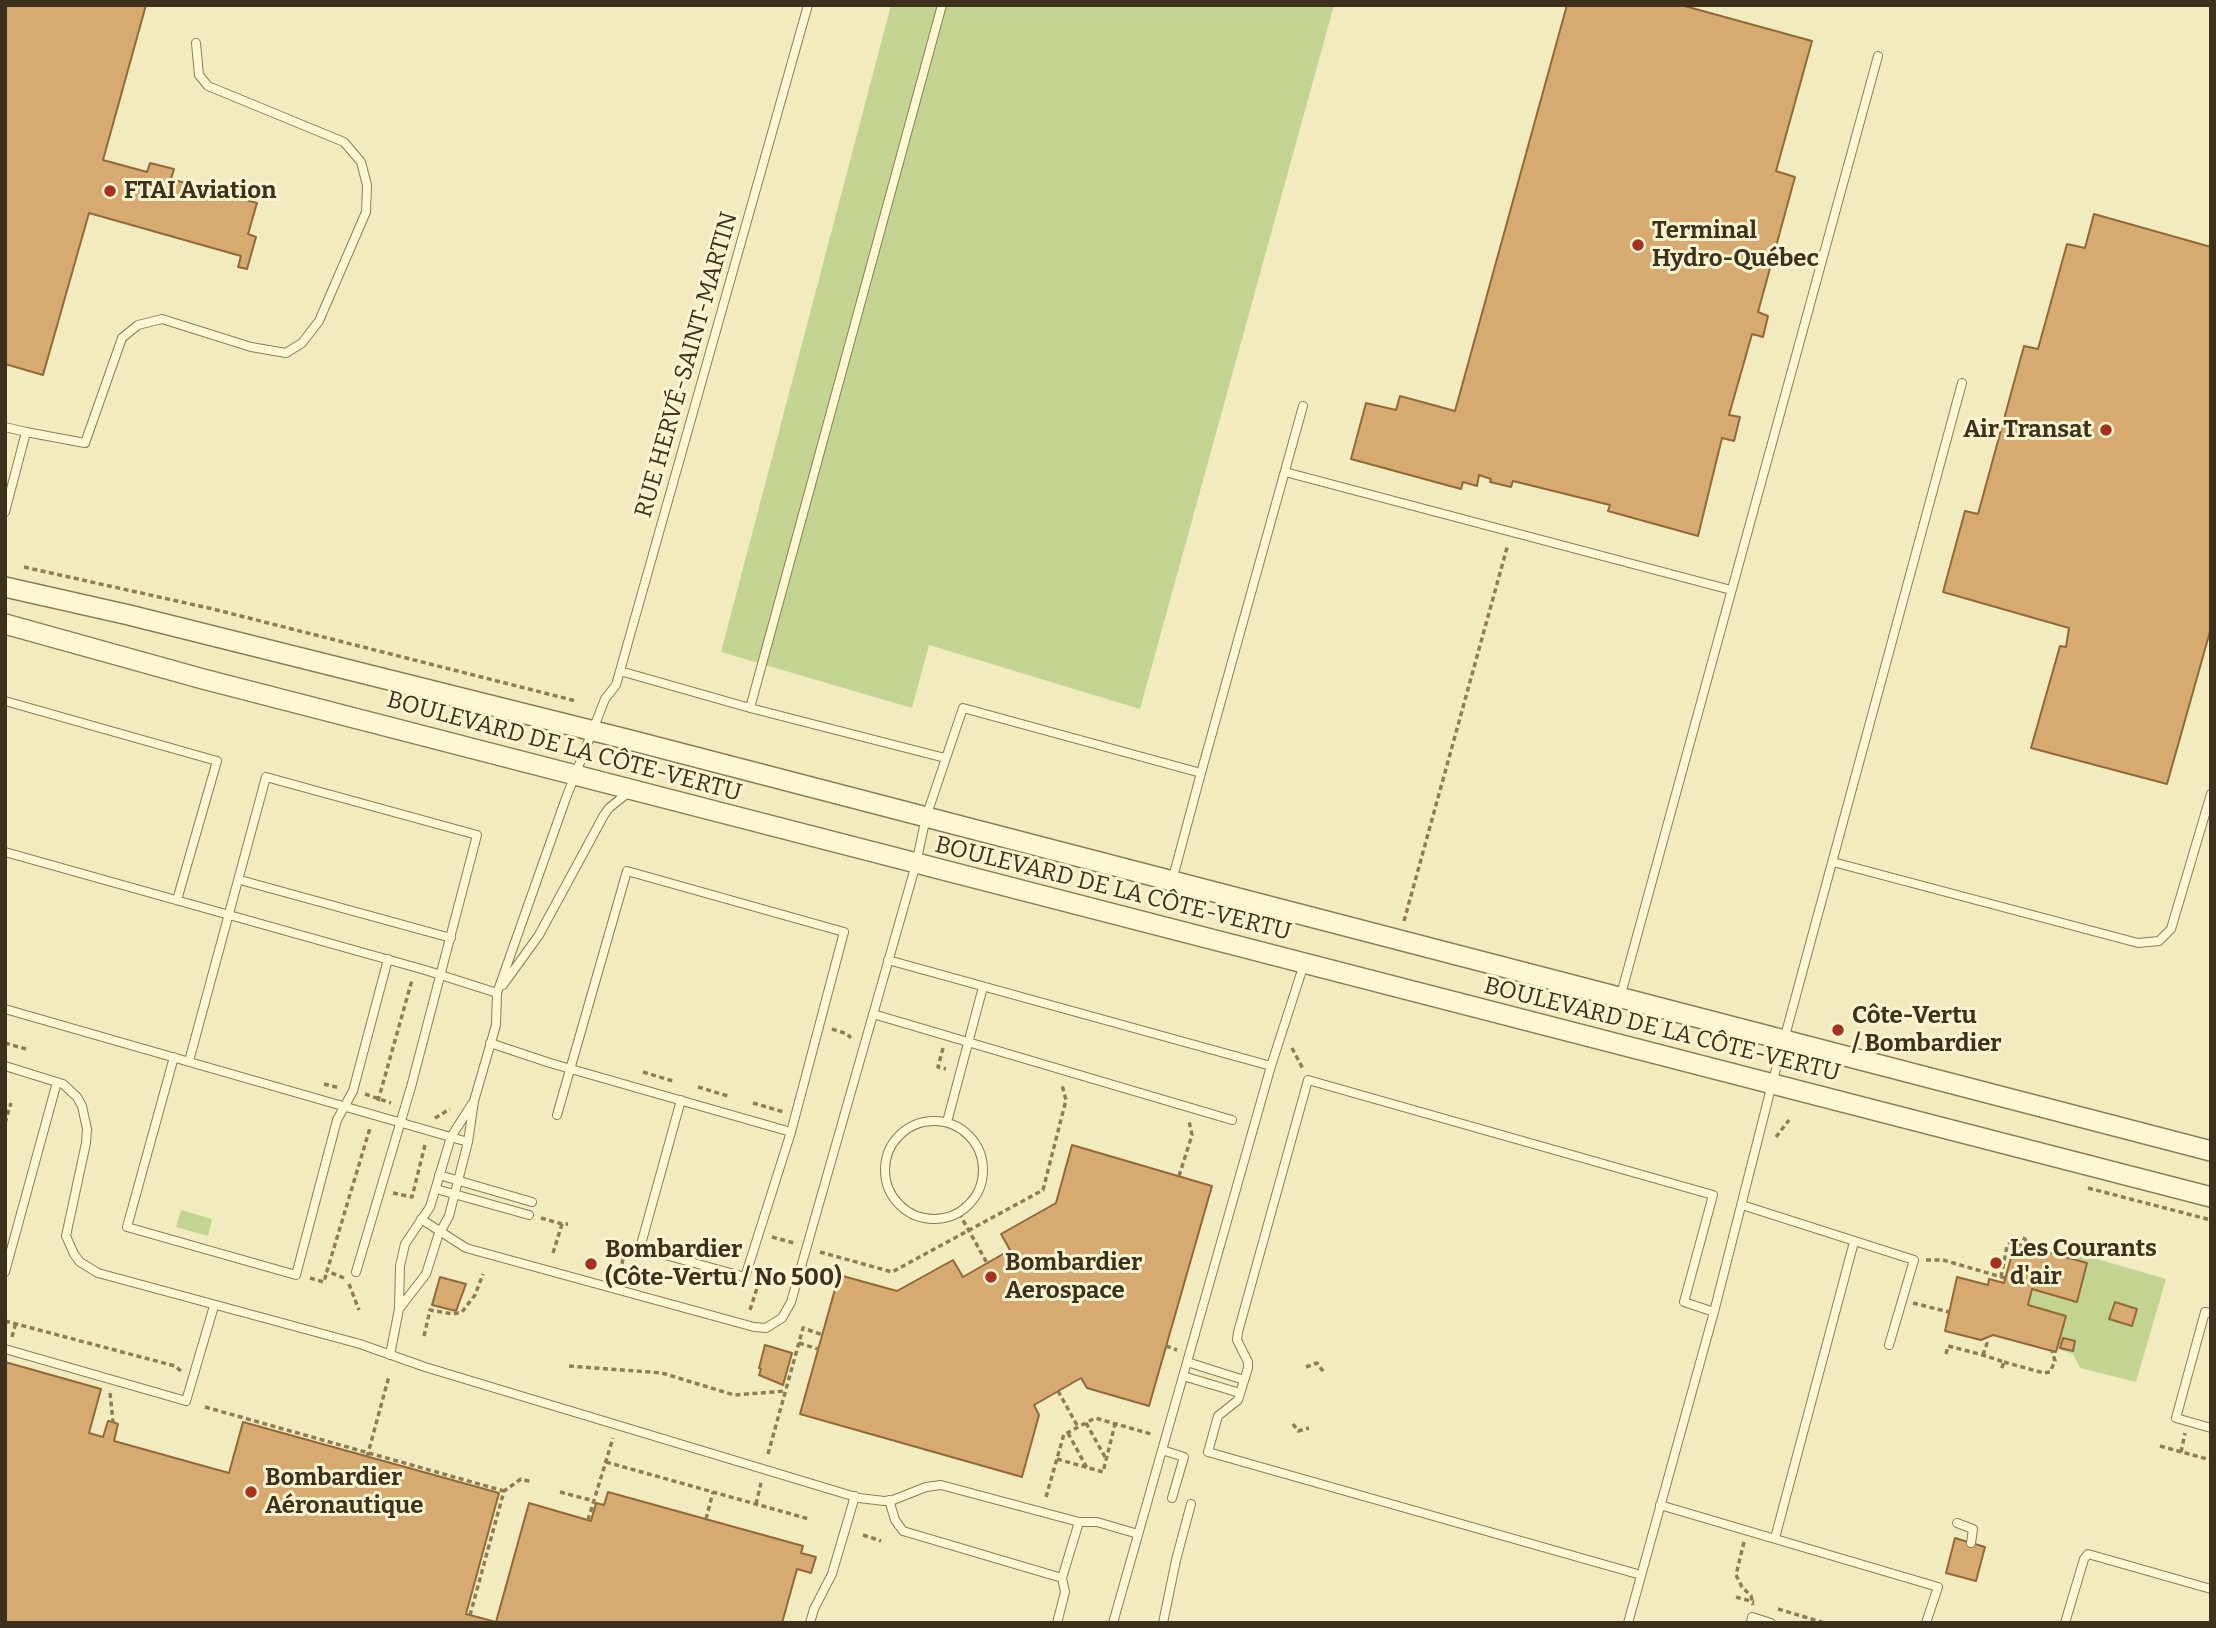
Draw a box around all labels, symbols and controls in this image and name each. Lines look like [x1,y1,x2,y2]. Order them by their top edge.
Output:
place label: FTAI Aviation [124,177,276,205]
marker: FTAI Aviation [102,183,118,199]
street label: RUE HERVÉ-SAINT-MARTIN [630,209,744,521]
place label: Terminal Hydro-Québec [1652,217,1819,273]
marker: Terminal Hydro-Québec [1630,237,1646,253]
place label: Air Transat [1963,416,2092,444]
marker: Air Transat [2098,422,2114,438]
street label: BOULEVARD DE LA CÔTE-VERTU [383,686,745,808]
street label: BOULEVARD DE LA CÔTE-VERTU [932,831,1294,947]
street label: BOULEVARD DE LA CÔTE-VERTU [1481,972,1843,1088]
place label: Côte-Vertu / Bombardier [1852,1002,2002,1058]
marker: Côte-Vertu / Bombardier [1830,1022,1846,1038]
place label: Les Courants d'air [2010,1235,2157,1291]
place label: Bombardier (Côte-Vertu / No 500) [605,1236,842,1292]
place label: Bombardier Aerospace [1005,1249,1142,1305]
marker: Les Courants d'air [1988,1255,2004,1271]
marker: Bombardier (Côte-Vertu / No 500) [583,1256,599,1272]
marker: Bombardier Aerospace [983,1269,999,1285]
place label: Bombardier Aéronautique [265,1464,423,1520]
marker: Bombardier Aéronautique [243,1484,259,1500]

